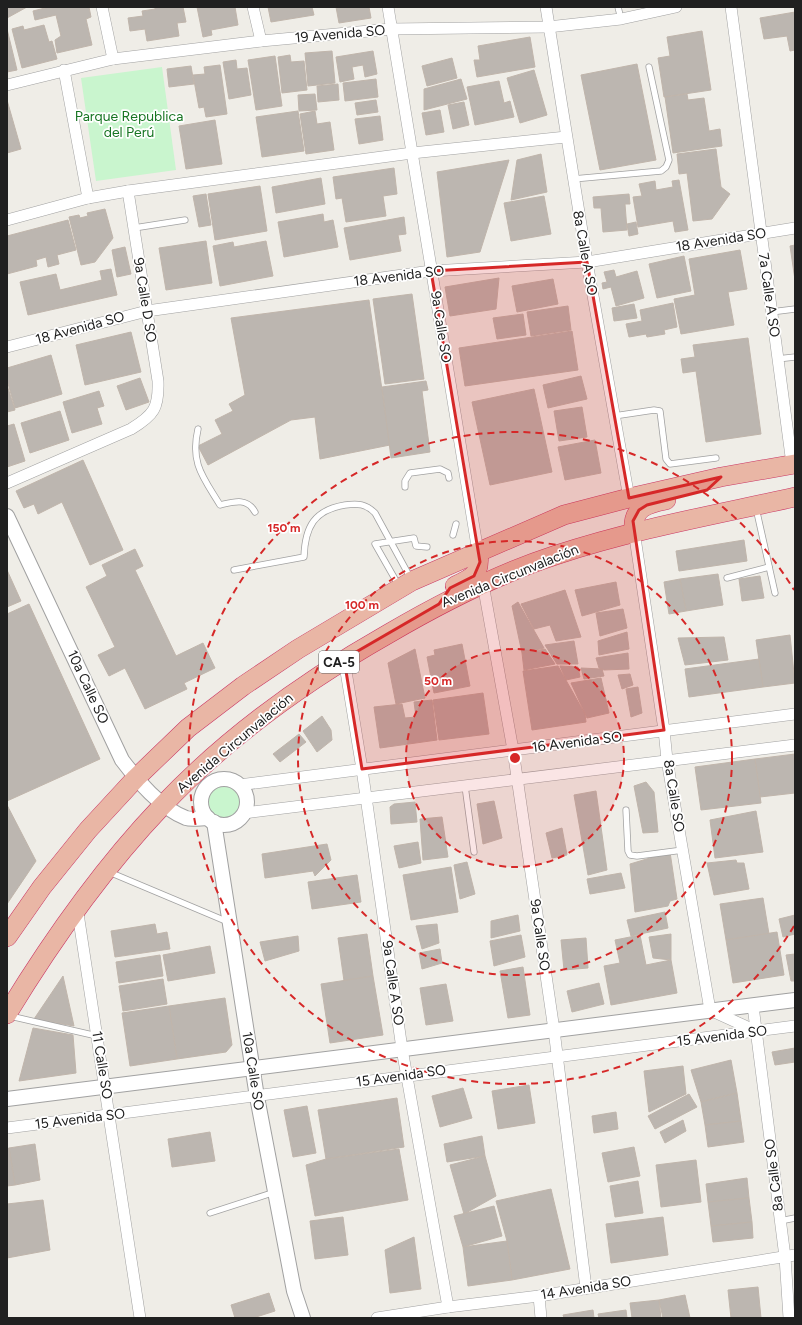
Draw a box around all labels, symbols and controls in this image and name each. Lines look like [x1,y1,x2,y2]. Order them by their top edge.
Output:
street label: 19 Avenida SO [294,22,386,46]
park label: Parque Republica del Perú [75,108,183,141]
street label: 8a Calle A SO [569,209,601,297]
street label: 18 Avenida SO [675,224,768,256]
street label: 7a Calle A SO [755,252,783,338]
street label: 9a Calle D SO [130,256,160,344]
street label: 18 Avenida SO [353,262,445,290]
street label: 9a Calle SO [427,290,455,364]
street label: 18 Avenida SO [34,308,126,348]
text: 150 m [267,521,301,535]
street label: Avenida Circunvalación [439,541,581,611]
text: 100 m [345,598,379,612]
street label: 10a Calle SO [64,647,113,727]
road number: CA-5 [319,651,359,673]
text: 50 m [424,674,452,688]
street label: Avenida Circunvalación [173,689,297,797]
street label: 16 Avenida SO [531,728,623,756]
centre of rings [508,751,522,765]
street label: 8a Calle SO [660,759,688,834]
street label: 9a Calle SO [527,898,553,972]
street label: 9a Calle A SO [379,940,407,1027]
street label: 15 Avenida SO [676,1022,768,1050]
street label: 11 Calle SO [88,1030,116,1101]
street label: 10a Calle SO [238,1031,268,1112]
street label: 15 Avenida SO [355,1061,447,1091]
street label: 15 Avenida SO [34,1105,126,1133]
street label: 8a Calle SO [761,1138,787,1212]
street label: 14 Avenida SO [540,1272,633,1304]

